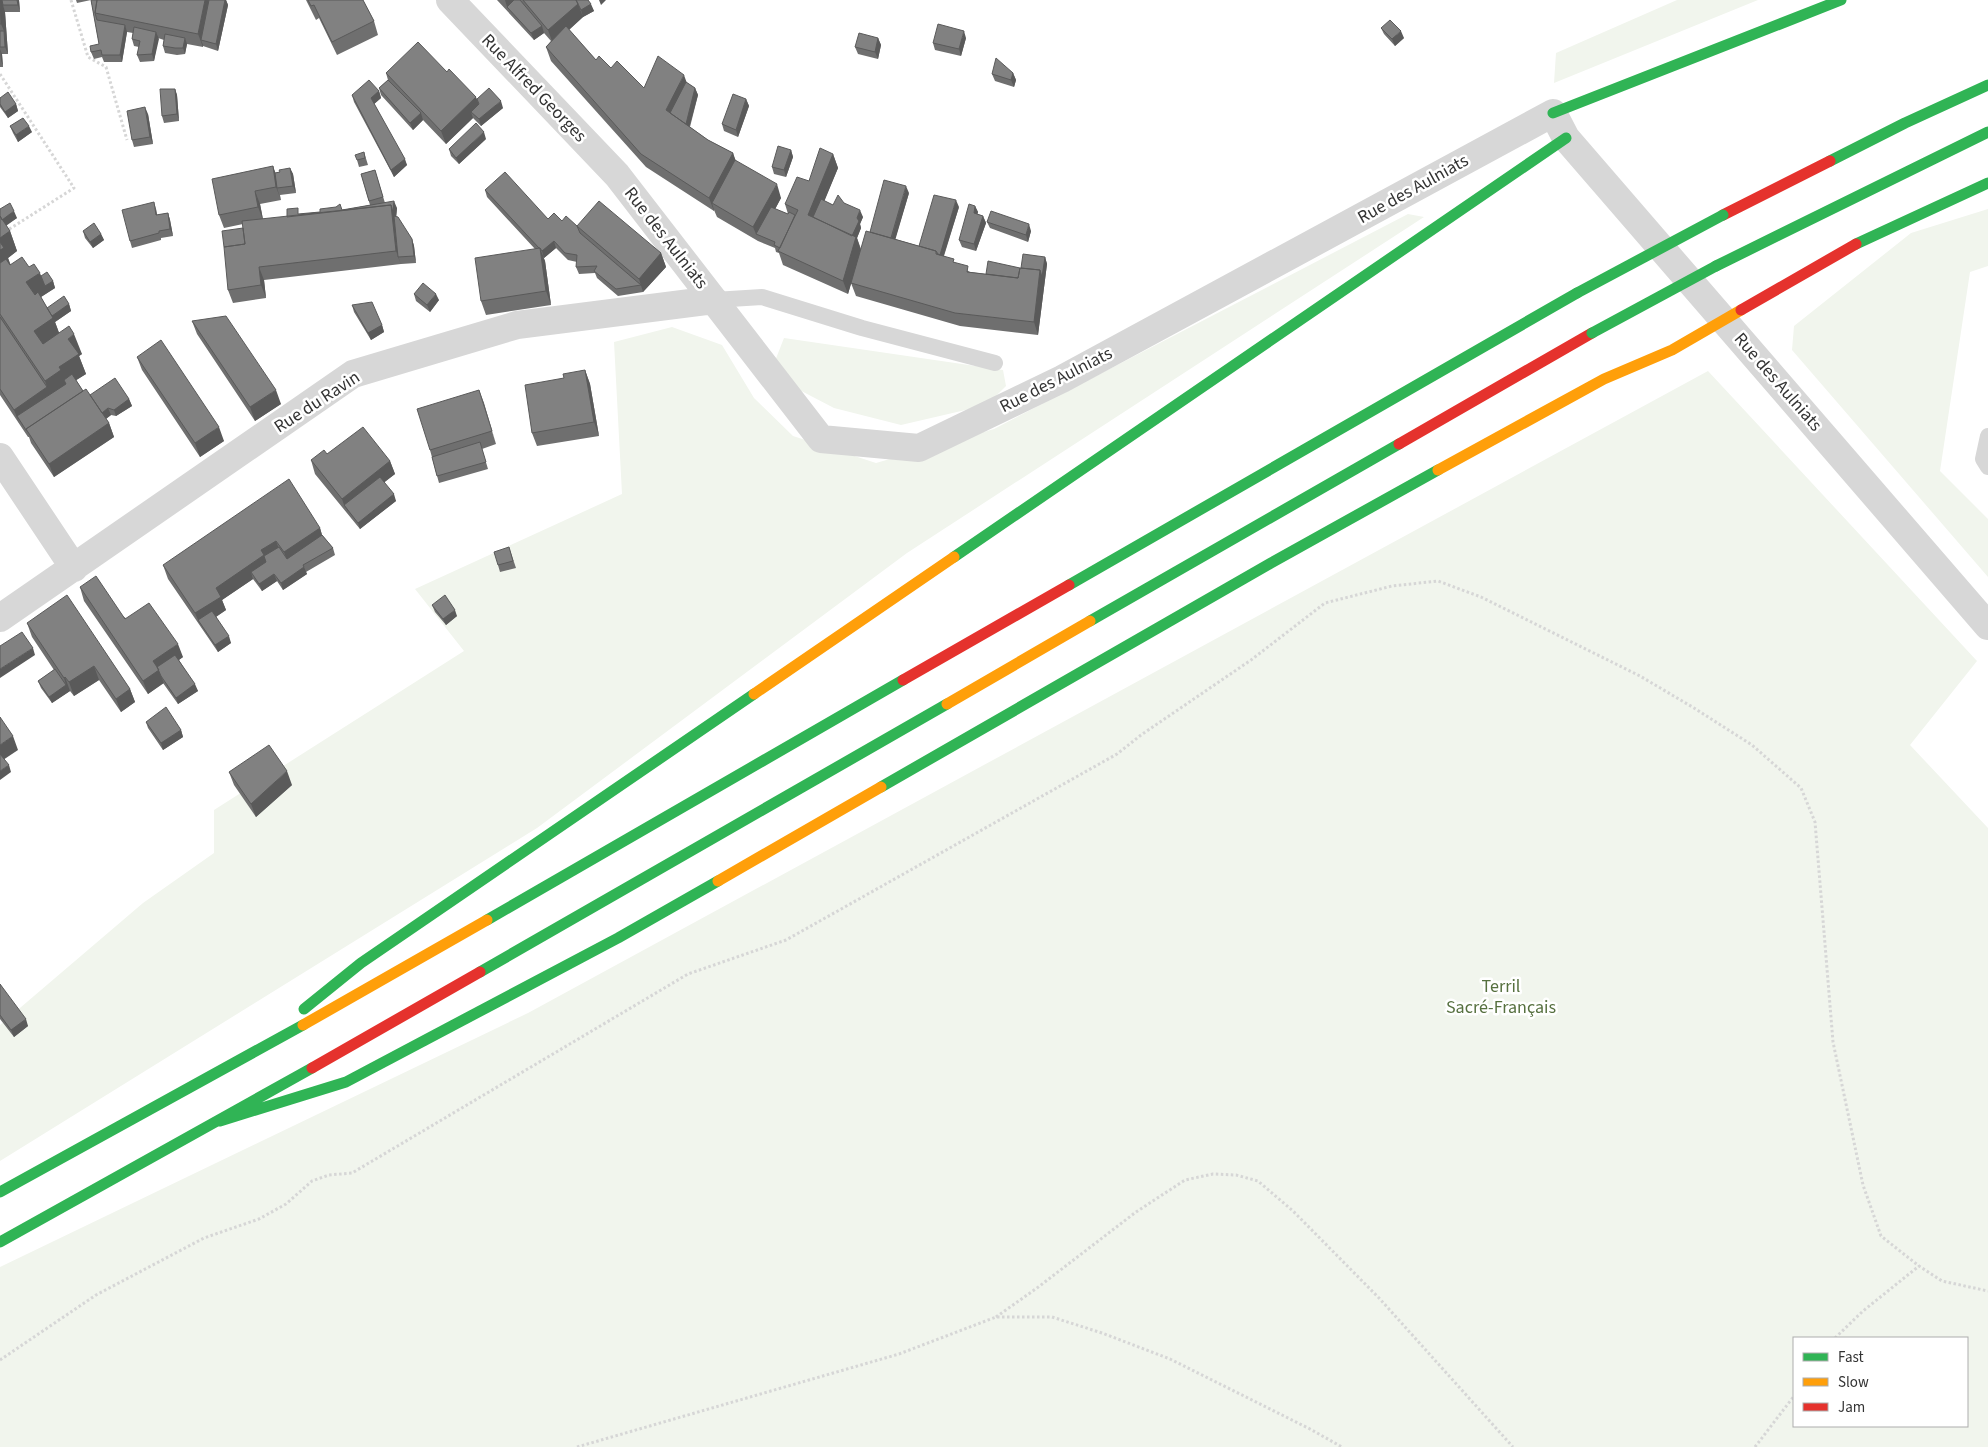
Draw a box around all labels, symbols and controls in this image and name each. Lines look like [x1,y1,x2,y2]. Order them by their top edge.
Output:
street label: Rue Alfred Georges [476,28,592,148]
street label: Rue des Aulniats [1353,148,1473,230]
street label: Rue des Aulniats [618,182,714,294]
street label: Rue des Aulniats [1728,327,1828,437]
street label: Rue des Aulniats [995,341,1117,419]
street label: Rue du Ravin [269,365,365,439]
park label: Terril Sacré-Français [1446,974,1556,1020]
legend [1793,1337,1968,1427]
text: Fast [1838,1347,1864,1368]
text: Slow [1838,1372,1869,1393]
text: Jam [1838,1397,1865,1418]

